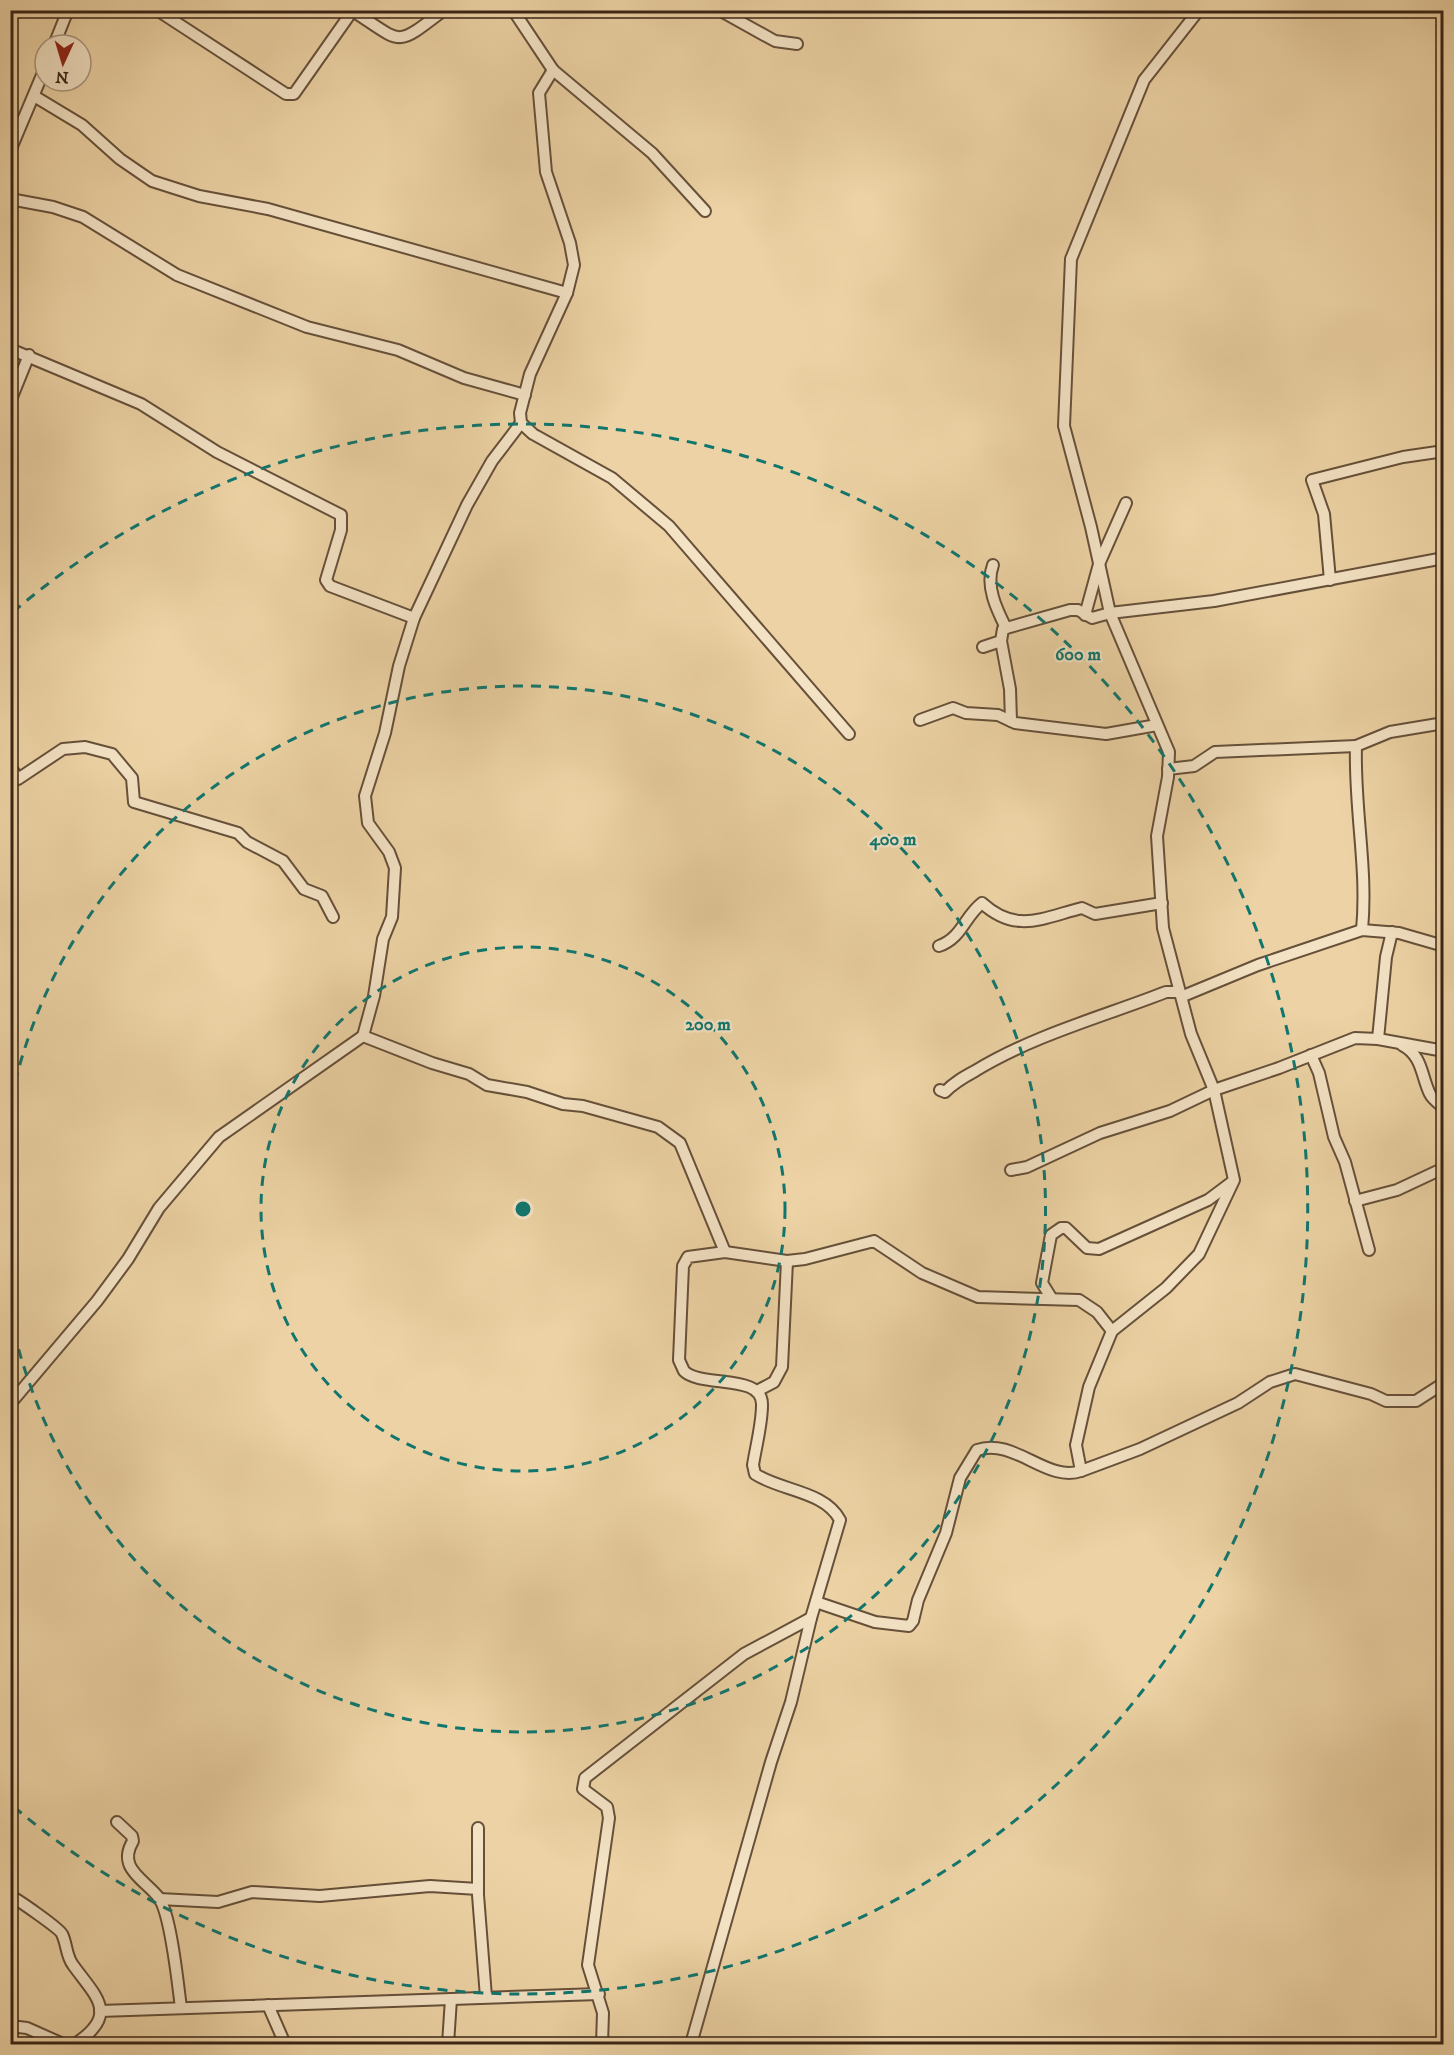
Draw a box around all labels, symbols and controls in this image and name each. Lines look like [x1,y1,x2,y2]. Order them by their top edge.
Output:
north arrow [33,33,93,93]
text: N [55,67,69,87]
text: 600 m [1055,644,1102,666]
text: 400 m [868,829,917,851]
text: 200 m [685,1014,731,1036]
centre of rings [513,1199,533,1219]

